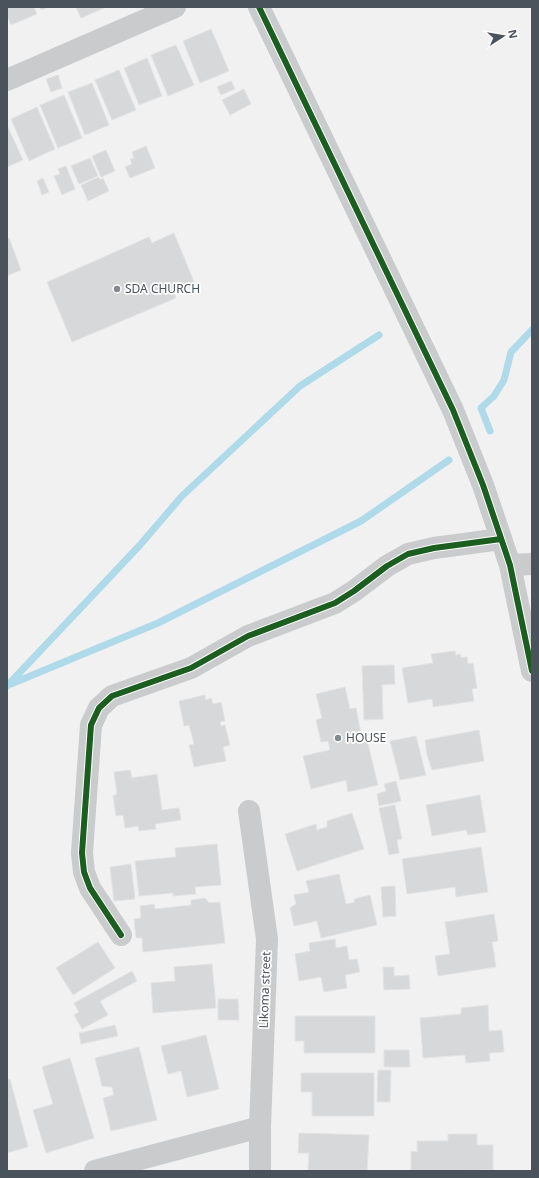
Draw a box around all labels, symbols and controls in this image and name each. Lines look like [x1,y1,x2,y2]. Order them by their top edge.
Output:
north arrow [483,16,523,56]
text: N [505,28,522,40]
place label: SDA CHURCH [125,280,200,297]
marker: SDA CHURCH [112,284,122,294]
place label: HOUSE [346,729,386,746]
marker: HOUSE [333,733,343,743]
street label: Likoma street [255,951,274,1029]

